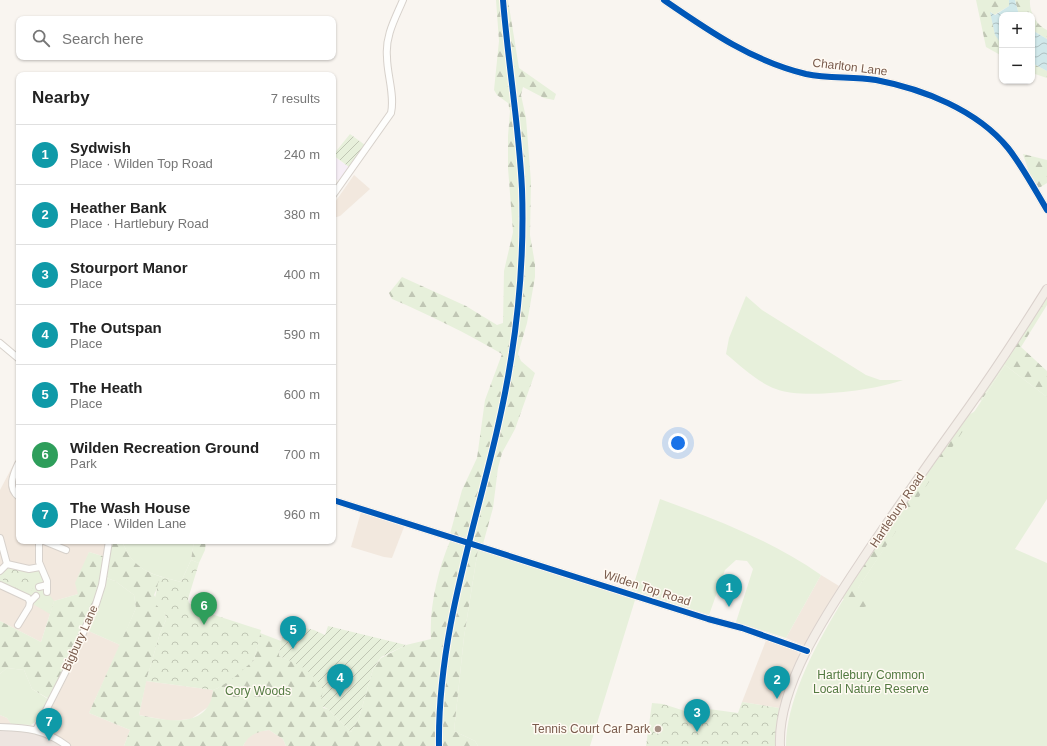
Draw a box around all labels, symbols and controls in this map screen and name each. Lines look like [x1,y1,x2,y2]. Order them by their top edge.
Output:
map controls [999,12,1035,84]
button: + [999,12,1035,48]
search box [16,16,336,60]
icon: search [30,27,52,49]
text: Search here [62,30,144,47]
button: − [999,48,1035,84]
street label: Charlton Lane [812,55,889,79]
text: Nearby [32,88,90,107]
text: 7 results [271,91,320,106]
text: Sydwish [70,139,131,156]
text: 1 [41,147,49,162]
text: 240 m [284,147,320,162]
text: Place · Wilden Top Road [70,156,213,171]
text: Heather Bank [70,199,167,216]
text: 2 [41,207,49,222]
text: 380 m [284,207,320,222]
text: Place · Hartlebury Road [70,216,209,231]
text: Stourport Manor [70,259,188,276]
text: 3 [41,267,49,282]
text: 400 m [284,267,320,282]
text: Place [70,276,103,291]
text: The Outspan [70,319,162,336]
text: 4 [41,327,49,342]
text: 590 m [284,327,320,342]
text: Place [70,336,103,351]
text: The Heath [70,379,143,396]
text: 5 [41,387,49,402]
text: 600 m [284,387,320,402]
text: Place [70,396,103,411]
your location [668,433,688,453]
text: Wilden Recreation Ground [70,439,259,456]
text: 6 [41,447,49,462]
text: 700 m [284,447,320,462]
text: Park [70,456,97,471]
street label: Hartlebury Road [867,470,927,550]
text: The Wash House [70,499,190,516]
text: 7 [41,507,49,522]
text: 960 m [284,507,320,522]
text: Place · Wilden Lane [70,516,186,531]
street label: Wilden Top Road [601,567,693,609]
pin: 1 [716,574,742,607]
pin: 6 [191,592,217,625]
street label: Bigbury Lane [59,603,101,673]
pin: 5 [280,616,306,649]
pin: 4 [327,664,353,697]
pin: 2 [764,666,790,699]
park label: Hartlebury Common Local Nature Reserve [813,668,929,696]
park label: Cory Woods [225,684,291,698]
pin: 3 [684,699,710,732]
pin: 7 [36,708,62,741]
place label: Tennis Court Car Park [532,722,651,736]
marker: Tennis Court Car Park [653,724,663,734]

